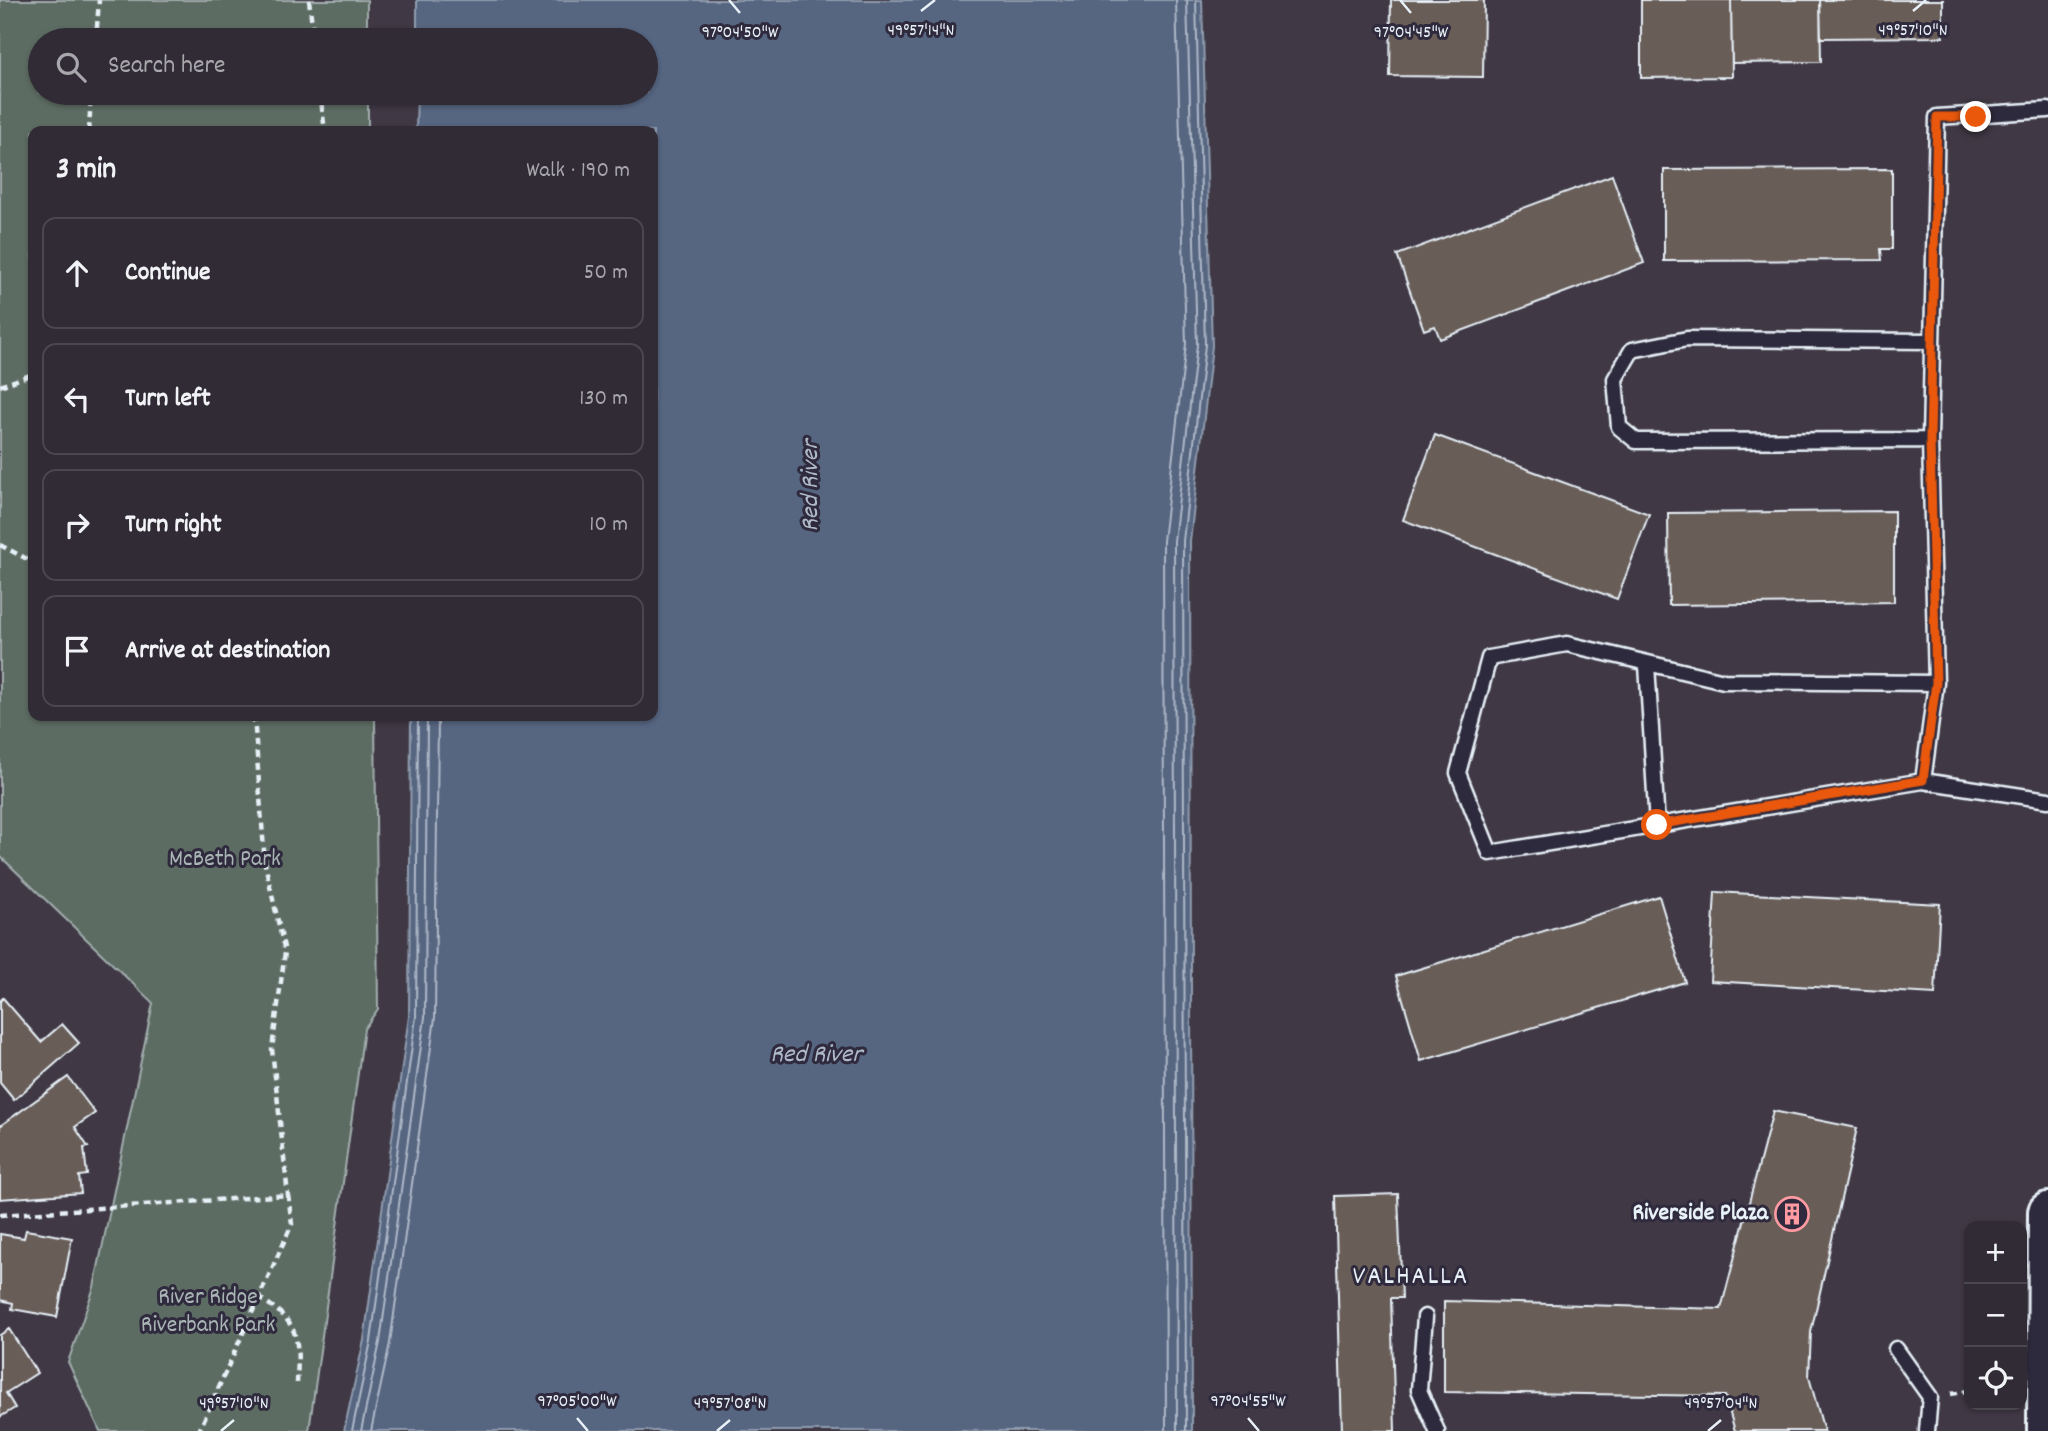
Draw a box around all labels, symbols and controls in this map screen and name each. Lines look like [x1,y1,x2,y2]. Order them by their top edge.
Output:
text: 49°57'14"N [888,19,954,44]
text: 49°57'10"N [1878,19,1948,44]
text: 97°04'50"W [702,21,779,46]
text: 97°04'45"W [1374,21,1449,46]
search box [28,28,658,105]
icon: search [52,48,90,86]
text: Search here [108,48,226,85]
route end [1960,101,1991,132]
text: 3 min [56,150,116,193]
text: Walk · 190 m [526,155,630,188]
icon: ahead [58,254,96,292]
text: Continue [125,255,210,292]
text: 50 m [584,257,628,290]
icon: left [58,380,96,418]
text: Turn left [125,381,211,418]
text: 130 m [579,383,628,416]
water label: Red River [793,437,830,532]
icon: right [58,506,96,544]
text: Turn right [125,507,222,544]
text: 10 m [589,509,628,542]
icon: arrive [58,632,96,670]
text: Arrive at destination [125,633,330,670]
route start [1641,809,1672,840]
park label: McBeth Park [169,843,281,877]
water label: Red River [770,1037,865,1074]
building icon: Riverside Plaza [1773,1195,1811,1233]
place label: Riverside Plaza [1632,1197,1769,1231]
map controls [1964,1221,2027,1410]
button: + [1964,1221,2027,1284]
district label: VALHALLA [1353,1259,1469,1296]
park label: River Ridge Riverbank Park [141,1281,275,1343]
button: − [1964,1284,2027,1347]
button: locate [1964,1347,2027,1410]
text: 97°05'00"W [538,1390,617,1415]
text: 97°04'55"W [1210,1390,1286,1415]
text: 49°57'10"N [199,1392,269,1417]
text: 49°57'08"N [694,1392,766,1417]
text: 49°57'04"N [1685,1392,1757,1417]

